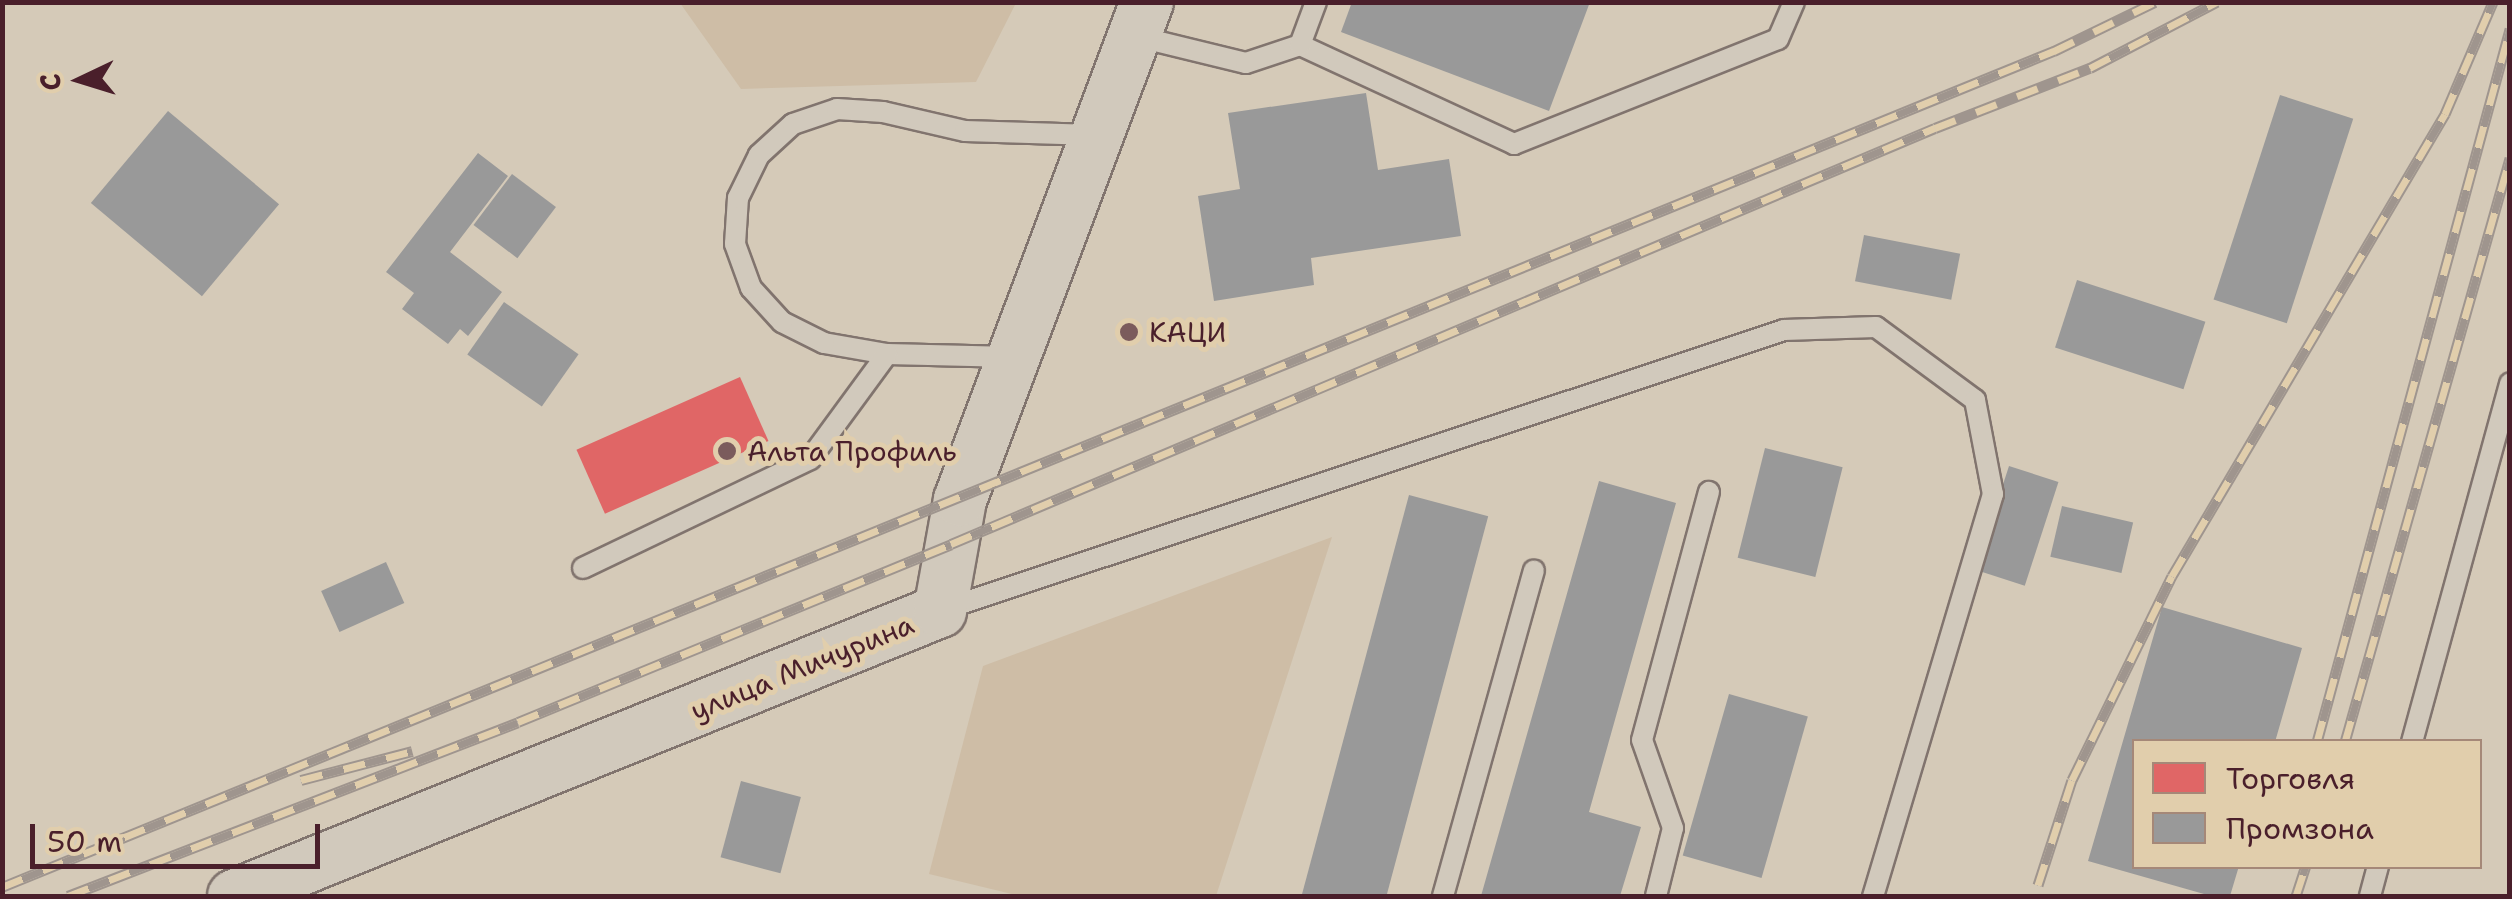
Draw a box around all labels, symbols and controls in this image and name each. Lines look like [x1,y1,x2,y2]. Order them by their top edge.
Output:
north arrow [30,30,130,130]
text: С [31,72,70,92]
place label: КАЦИ [1149,315,1226,349]
marker: КАЦИ [1118,321,1140,343]
place label: Альта Профиль [747,434,957,468]
marker: Альта Профиль [716,440,738,462]
street label: улица Мичурина [685,607,919,727]
legend [2132,739,2482,869]
text: Торговля [2226,758,2355,799]
scale bar [35,804,325,866]
text: Промзона [2226,808,2374,849]
text: 50 m [47,821,122,862]

